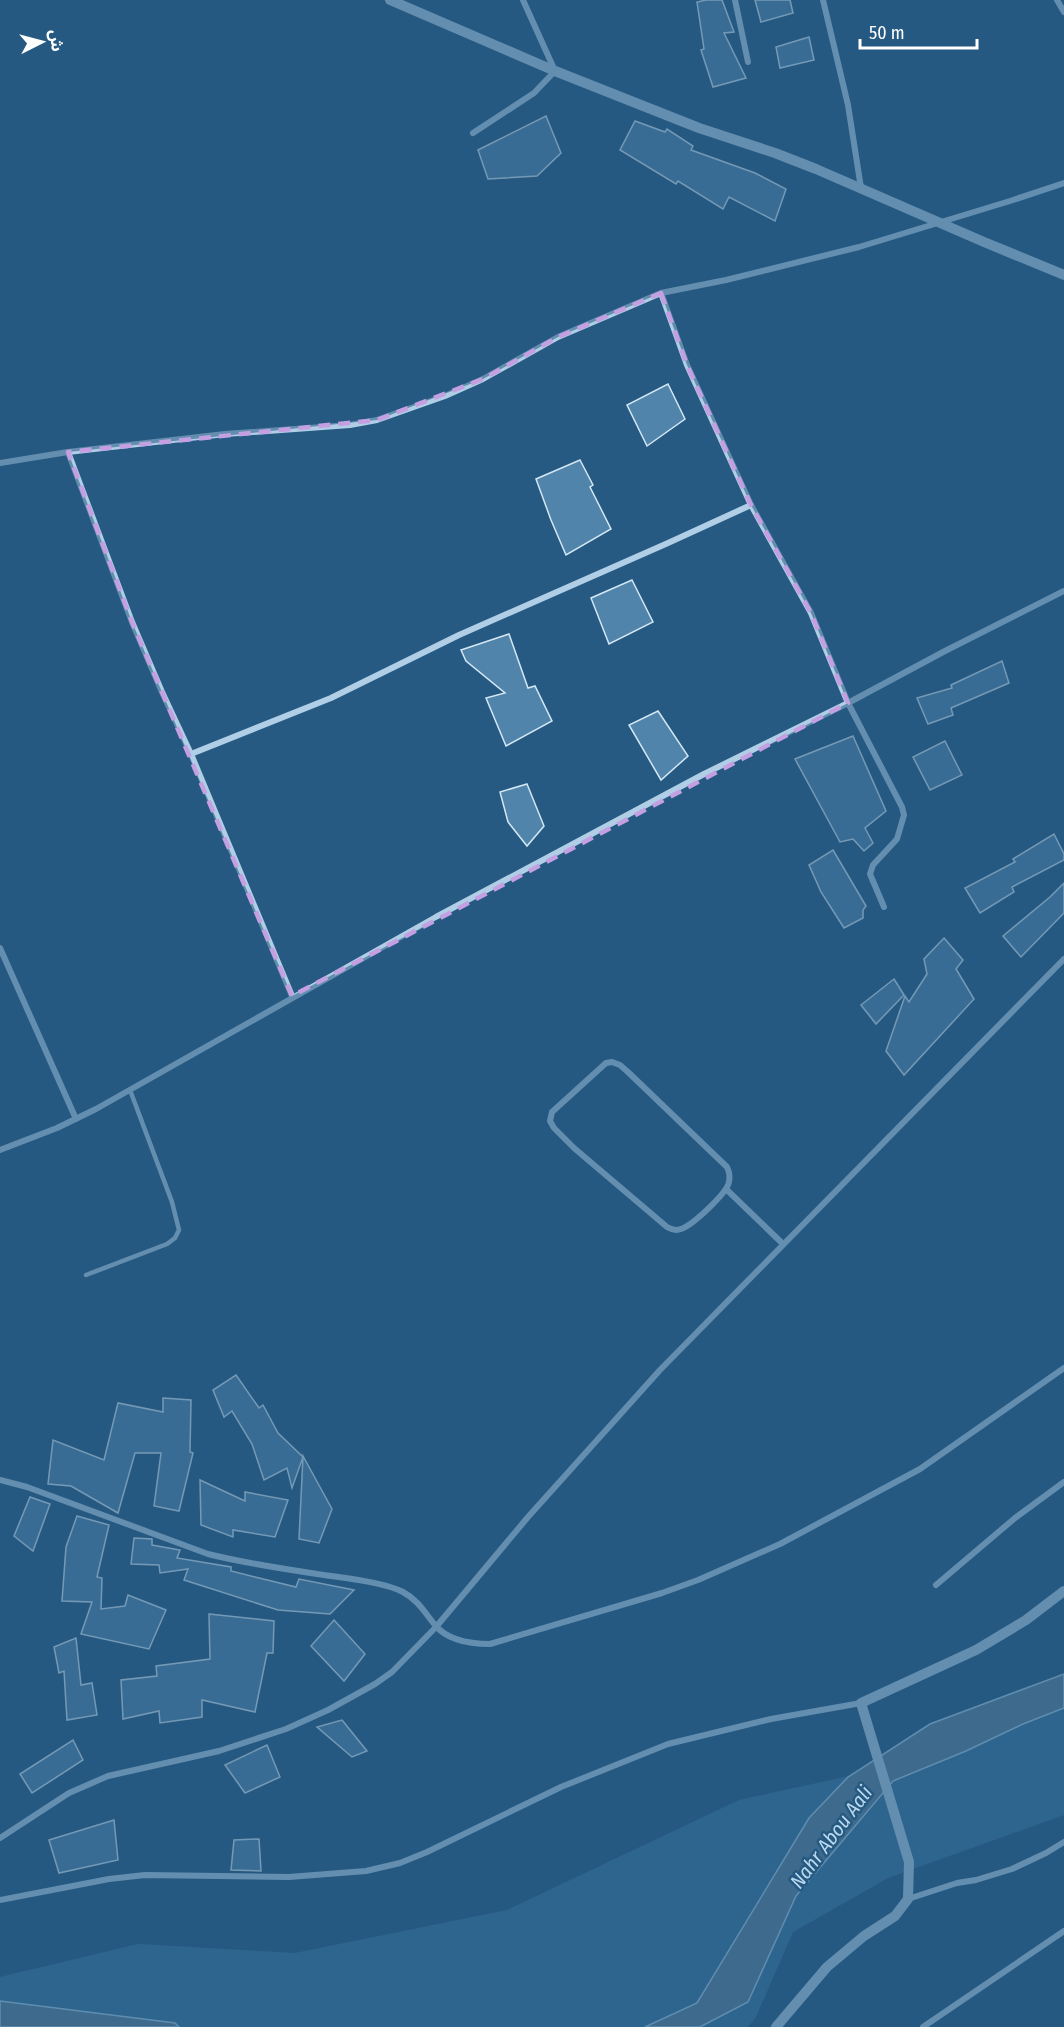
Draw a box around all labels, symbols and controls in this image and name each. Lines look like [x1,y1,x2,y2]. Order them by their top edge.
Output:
north arrow [12,12,72,72]
scale bar [860,12,977,50]
text: 50 m [869,22,905,44]
text: ش [46,29,67,52]
water label: Nahr Abou Aali [785,1781,877,1893]

